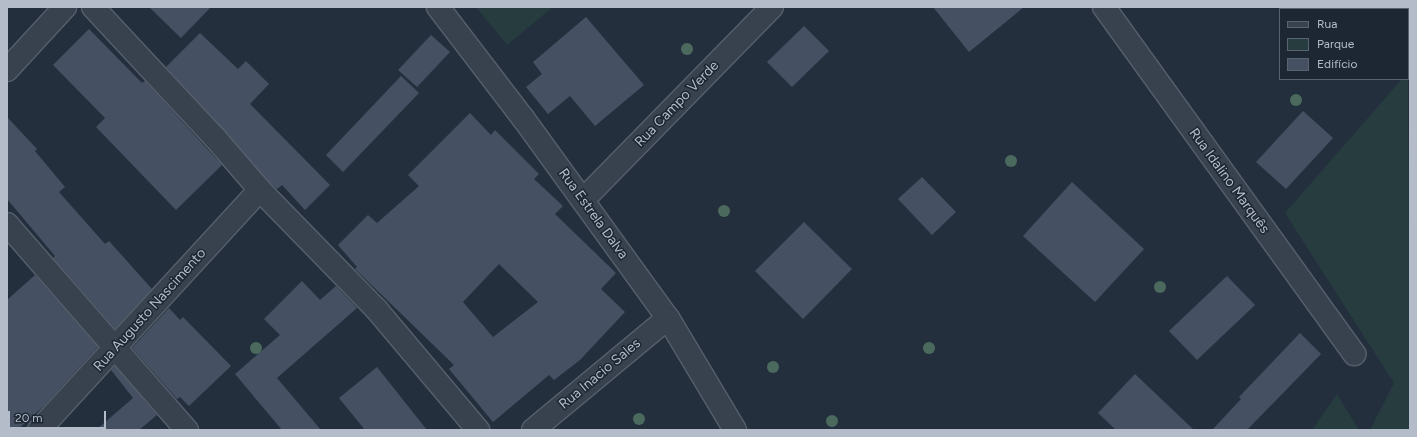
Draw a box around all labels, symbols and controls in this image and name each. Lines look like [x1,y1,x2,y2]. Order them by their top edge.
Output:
legend [1279,8,1409,80]
text: Rua [1317,17,1337,31]
text: Parque [1317,37,1354,51]
street label: Rua Campo Verde [632,57,722,151]
text: Edifício [1317,57,1357,71]
street label: Rua Idalino Marquês [1185,125,1273,237]
street label: Rua Estrela Dalva [555,166,631,262]
street label: Rua Augusto Nascimento [90,245,210,375]
street label: Rua Inacio Sales [556,335,644,413]
scale bar [10,403,108,429]
text: 20 m [15,411,43,425]

